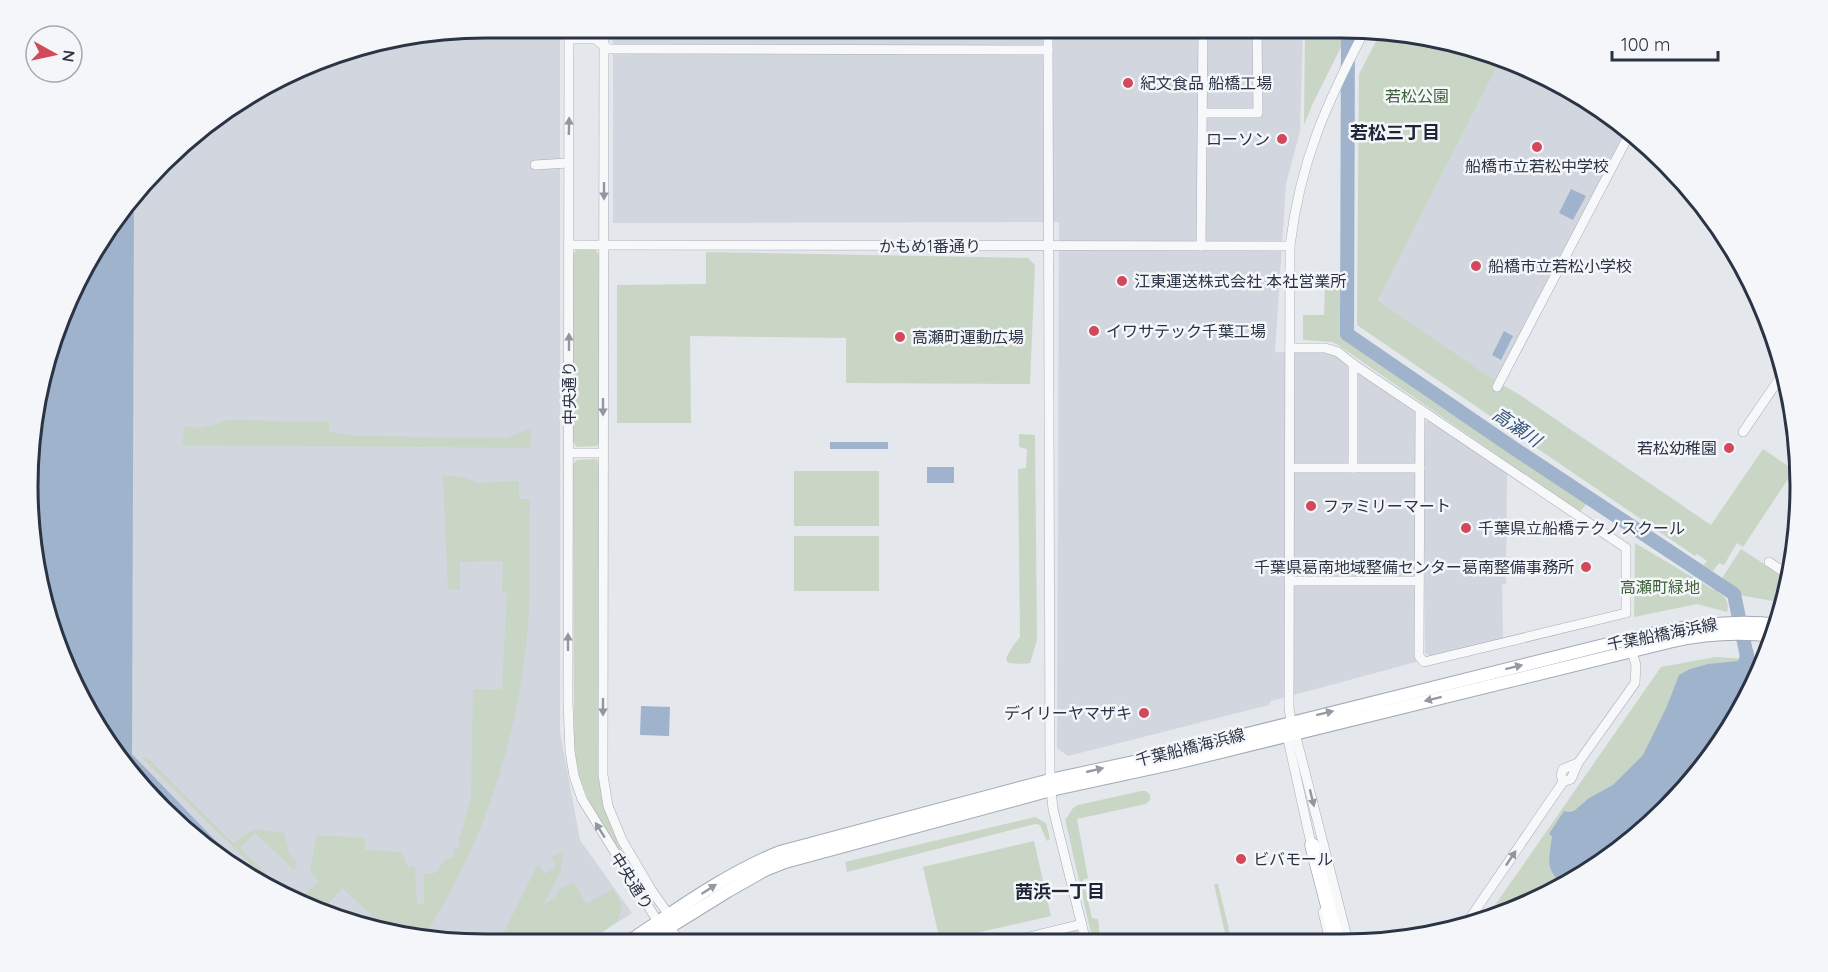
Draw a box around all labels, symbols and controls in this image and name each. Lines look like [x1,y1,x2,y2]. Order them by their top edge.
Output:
north arrow [24,24,84,84]
scale bar [1612,24,1718,62]
text: 100 m [1621,33,1670,56]
text: N [58,49,80,63]
place label: 紀文食品 船橋工場 [1140,73,1272,93]
marker: 紀文食品 船橋工場 [1121,76,1135,90]
park label: 若松公園 [1385,86,1449,106]
one-way arrow [564,117,574,136]
district label: 若松三丁目 [1350,121,1440,144]
place label: ローソン [1206,129,1270,149]
marker: ローソン [1275,132,1289,146]
marker: 船橋市立若松中学校 [1530,140,1544,154]
place label: 船橋市立若松中学校 [1465,156,1609,176]
one-way arrow [599,181,609,200]
street label: かもめ1番通り [879,236,981,256]
place label: 船橋市立若松小学校 [1488,256,1632,276]
marker: 船橋市立若松小学校 [1469,259,1483,273]
place label: 江東運送株式会社 本社営業所 [1134,271,1346,291]
marker: 江東運送株式会社 本社営業所 [1115,274,1129,288]
place label: イワサテック千葉工場 [1106,321,1266,341]
marker: イワサテック千葉工場 [1087,324,1101,338]
place label: 高瀬町運動広場 [912,327,1024,347]
marker: 高瀬町運動広場 [893,330,907,344]
one-way arrow [564,333,574,352]
street label: 中央通り [559,361,579,425]
one-way arrow [598,397,608,416]
water label: 高瀬川 [1488,402,1547,453]
place label: 若松幼稚園 [1637,438,1717,458]
marker: 若松幼稚園 [1722,441,1736,455]
place label: ファミリーマート [1323,496,1451,516]
marker: ファミリーマート [1304,499,1318,513]
place label: 千葉県立船橋テクノスクール [1478,518,1685,538]
marker: 千葉県立船橋テクノスクール [1459,521,1473,535]
place label: 千葉県葛南地域整備センター葛南整備事務所 [1254,557,1574,577]
marker: 千葉県葛南地域整備センター葛南整備事務所 [1579,560,1593,574]
park label: 高瀬町緑地 [1620,577,1700,597]
street label: 千葉船橋海浜線 [1605,613,1719,655]
one-way arrow [563,633,573,652]
one-way arrow [1505,662,1523,672]
one-way arrow [1424,695,1442,705]
one-way arrow [598,697,608,716]
place label: デイリーヤマザキ [1004,703,1132,723]
marker: デイリーヤマザキ [1137,706,1151,720]
one-way arrow [1315,708,1334,718]
street label: 千葉船橋海浜線 [1133,724,1247,770]
one-way arrow [1085,765,1104,775]
one-way arrow [1307,789,1317,807]
one-way arrow [595,822,606,839]
street label: 中央通り [607,849,657,913]
place label: ビバモール [1253,849,1333,869]
one-way arrow [1505,850,1516,866]
marker: ビバモール [1234,852,1248,866]
district label: 茜浜一丁目 [1015,880,1105,903]
one-way arrow [701,884,718,895]

